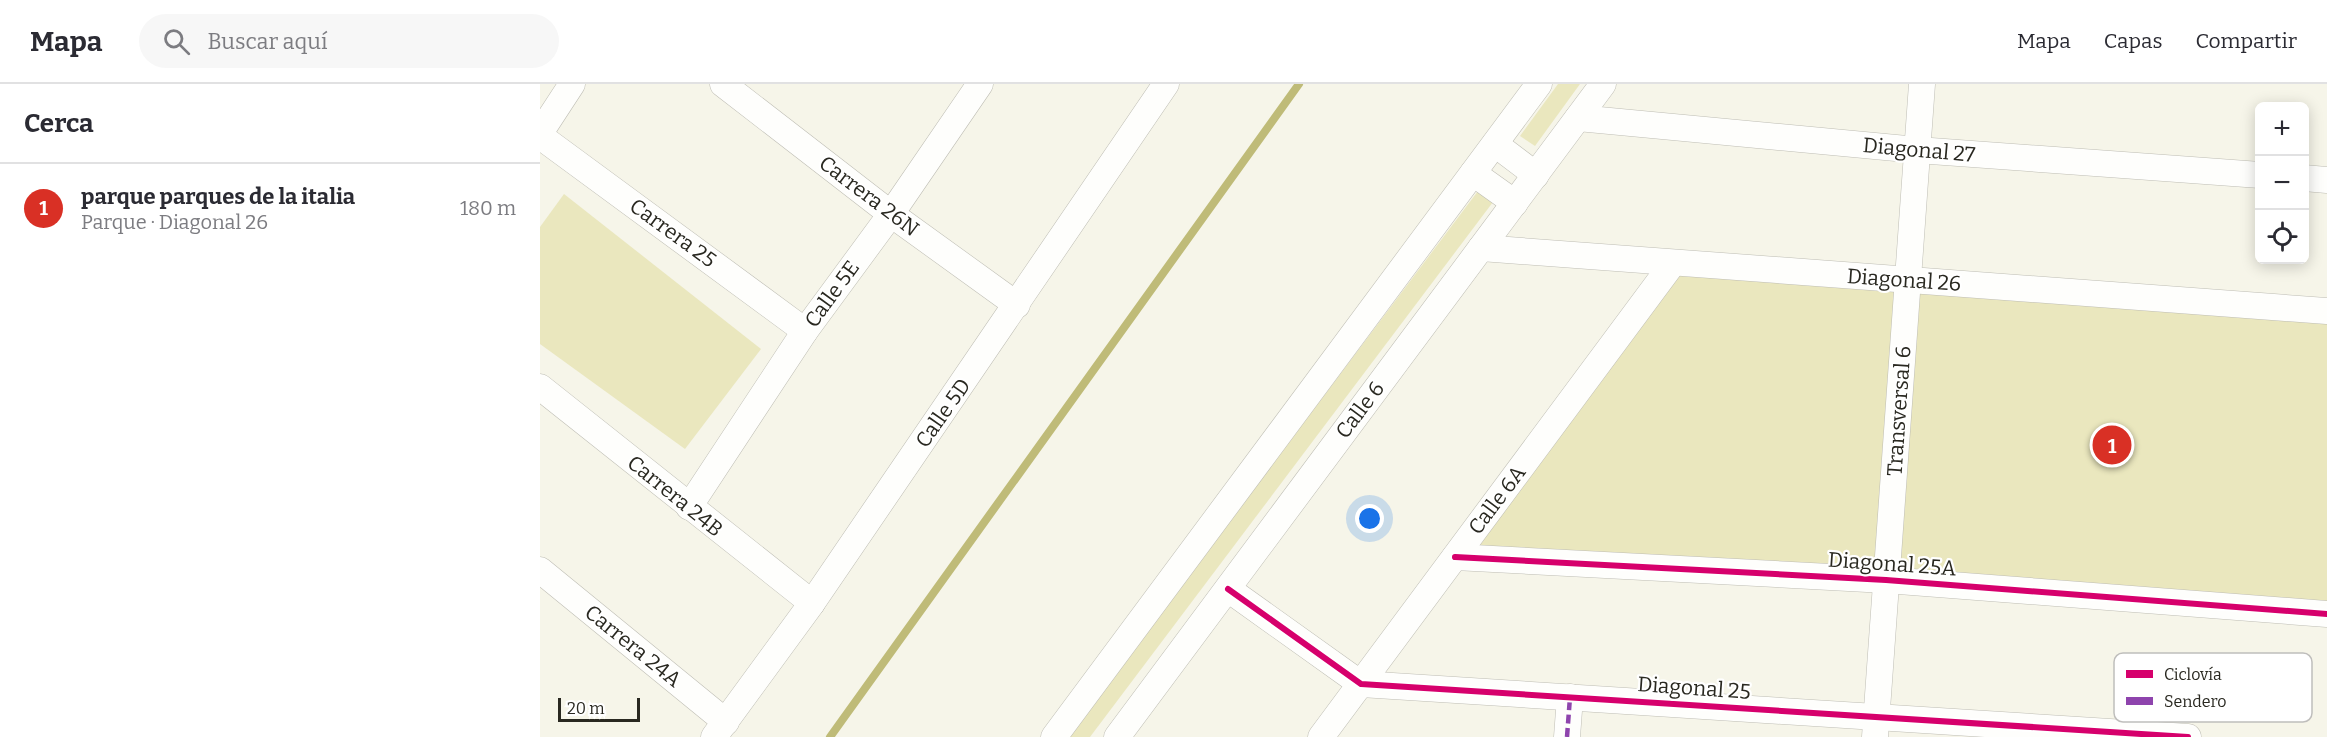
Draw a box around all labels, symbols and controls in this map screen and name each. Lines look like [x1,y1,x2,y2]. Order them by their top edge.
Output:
search box [139,14,559,68]
text: Mapa [30,25,103,58]
icon: search [160,25,193,58]
text: Buscar aquí [208,28,327,55]
text: Mapa [2017,28,2071,54]
text: Capas [2104,28,2162,54]
text: Compartir [2195,28,2297,54]
map controls [2255,102,2309,264]
button: + [2255,102,2309,156]
text: Cerca [24,108,94,139]
street label: Diagonal 27 [1862,132,1977,168]
street label: Carrera 26N [814,150,924,242]
button: − [2255,156,2309,210]
text: parque parques de la italia [81,183,355,210]
street label: Carrera 25 [625,193,721,273]
text: 1 [39,196,48,220]
text: 180 m [460,196,516,220]
text: Parque · Diagonal 26 [81,210,268,234]
button: locate [2255,210,2309,264]
street label: Calle 5E [799,255,865,333]
street label: Diagonal 26 [1846,263,1962,297]
street label: Transversal 6 [1881,345,1917,477]
street label: Calle 5D [910,373,976,453]
street label: Calle 6 [1330,376,1390,444]
pin: 1 [2092,422,2132,468]
street label: Carrera 24B [622,450,728,542]
street label: Calle 6A [1463,460,1531,540]
your location [1355,504,1384,533]
street label: Diagonal 25A [1827,547,1957,581]
street label: Carrera 24A [579,599,687,693]
legend [2114,653,2312,722]
text: Ciclovía [2164,665,2222,684]
street label: Diagonal 25 [1637,671,1751,705]
text: Sendero [2164,692,2226,711]
scale bar [558,695,640,722]
text: 20 m [567,699,604,718]

